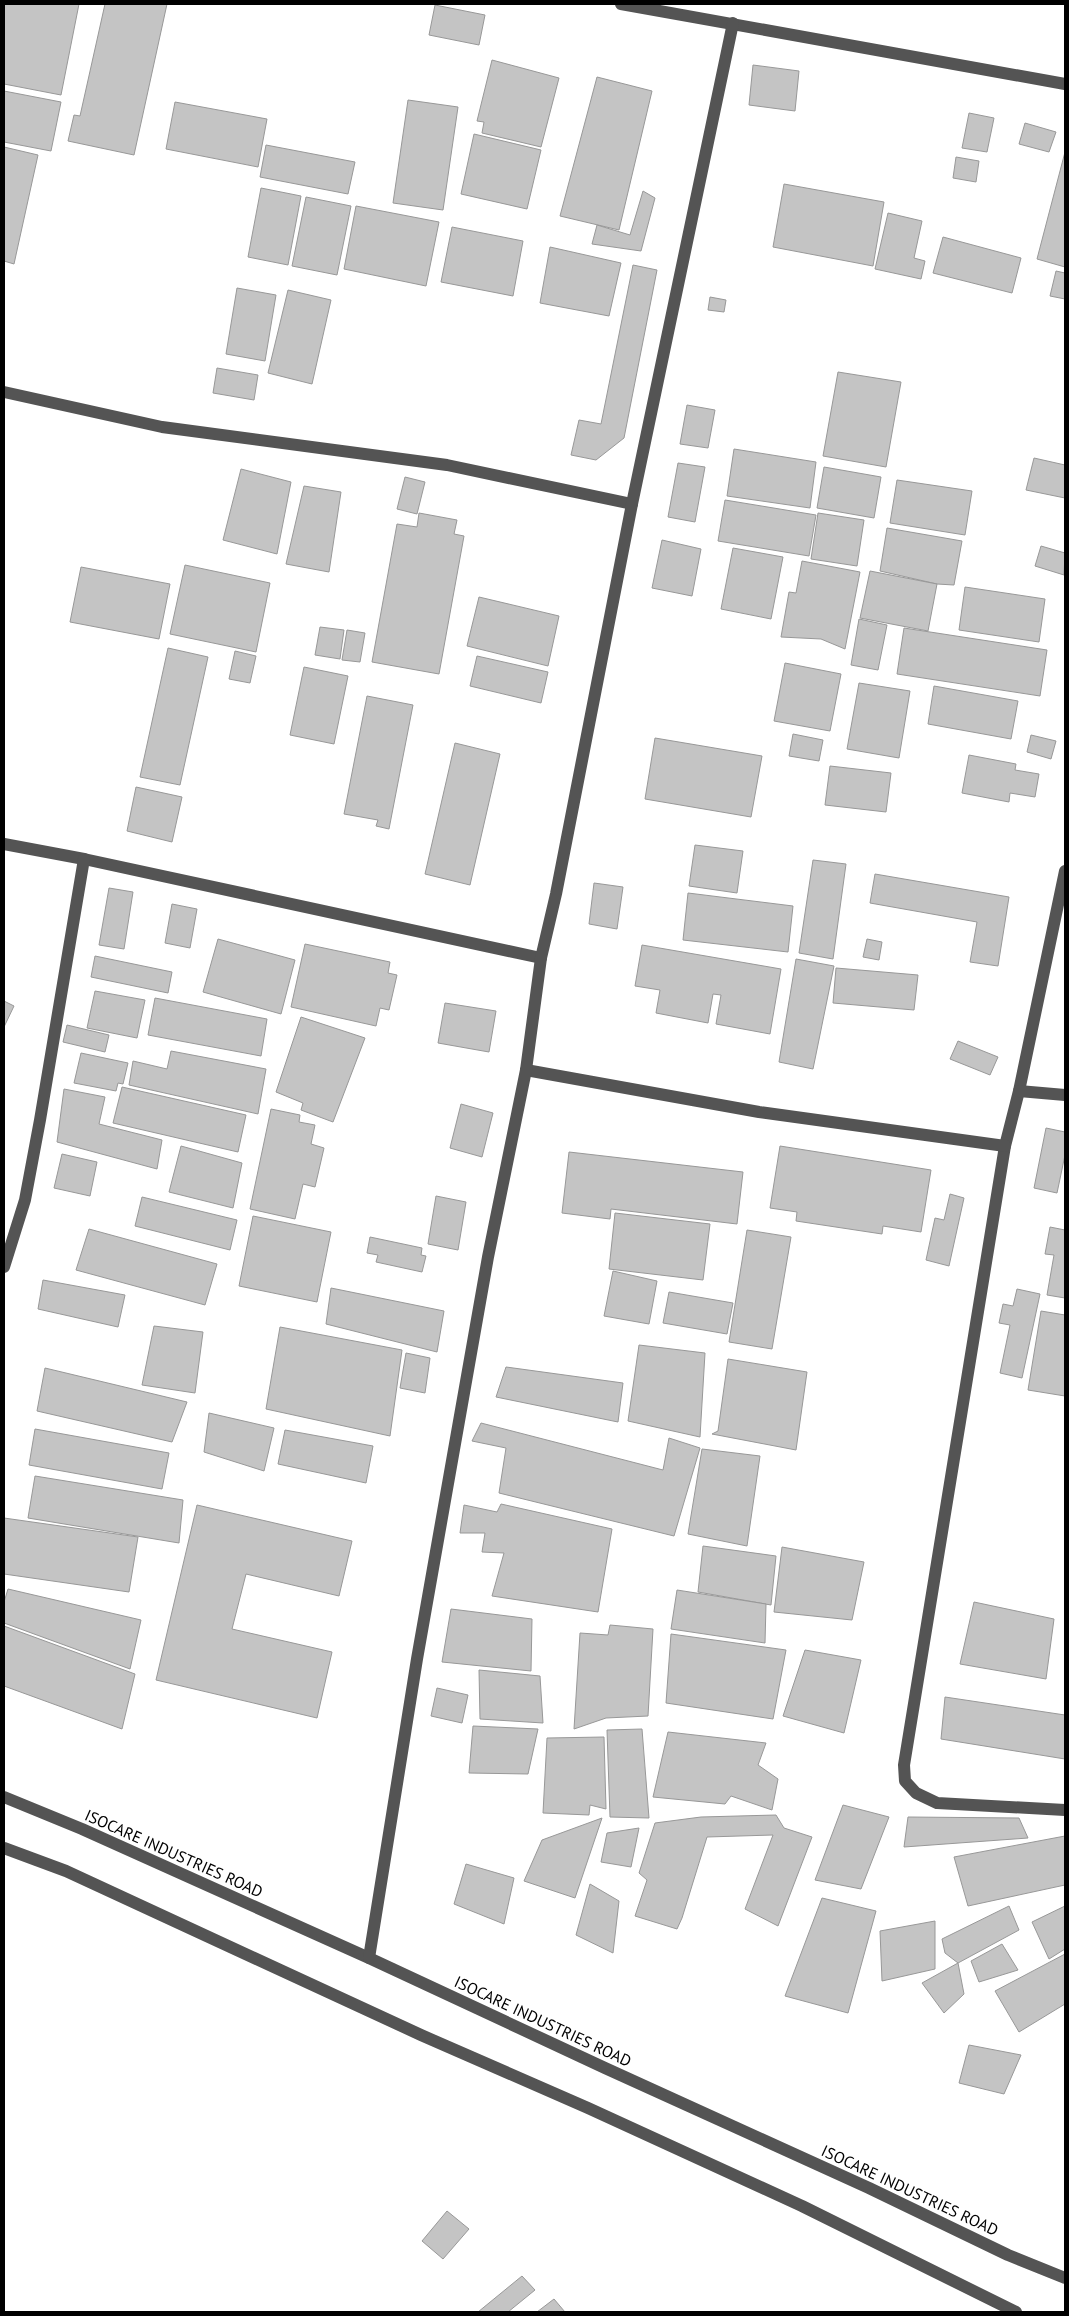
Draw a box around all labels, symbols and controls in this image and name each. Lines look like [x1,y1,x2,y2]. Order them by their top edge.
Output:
street label: ISOCARE INDUSTRIES ROAD [82,1805,266,1901]
street label: ISOCARE INDUSTRIES ROAD [451,1971,635,2071]
street label: ISOCARE INDUSTRIES ROAD [818,2140,1002,2240]

